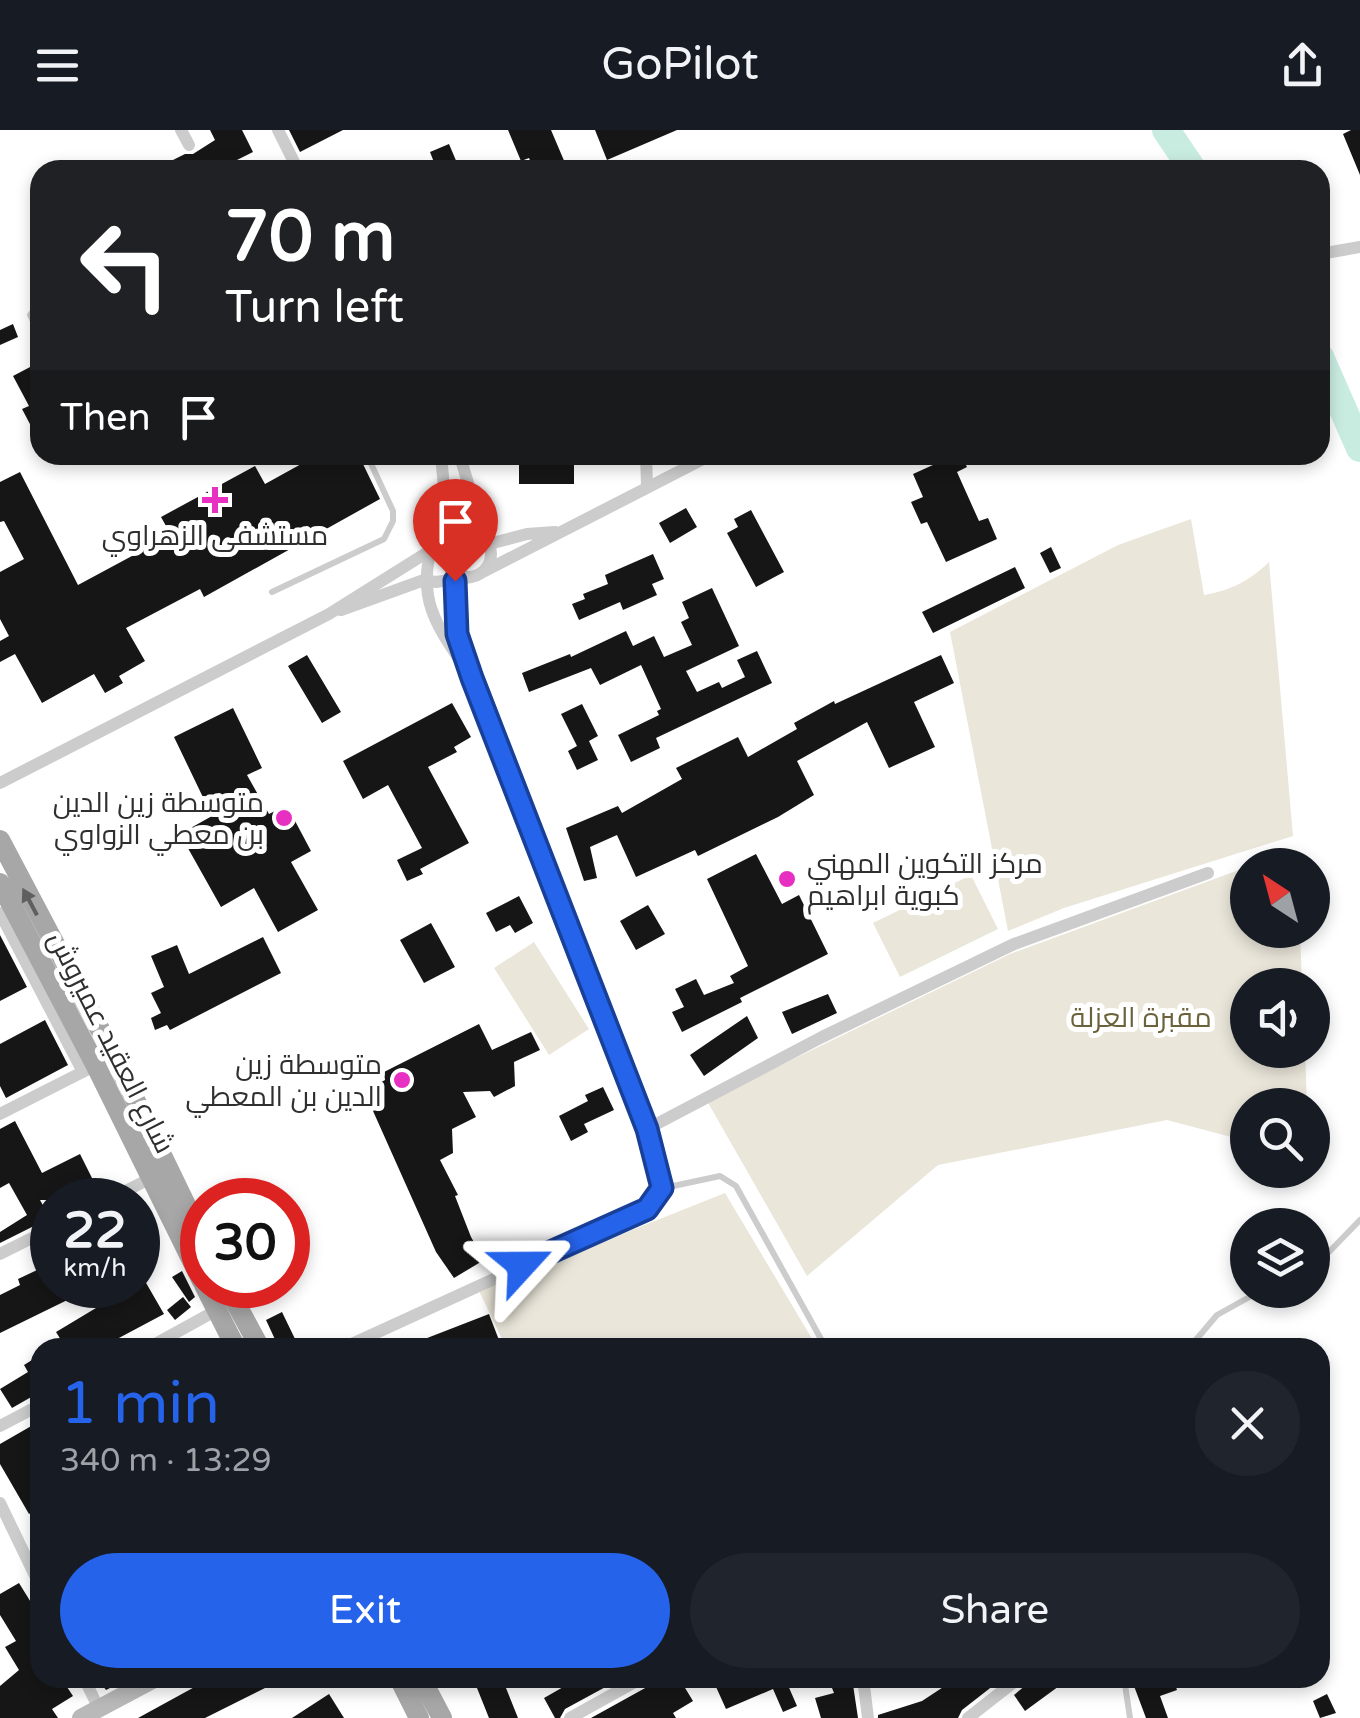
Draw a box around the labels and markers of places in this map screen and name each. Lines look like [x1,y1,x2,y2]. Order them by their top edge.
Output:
pin [413,479,498,582]
marker: مستشفى الزهراوي [202,487,228,513]
place label: مستشفى الزهراوي [102,519,328,557]
place label: متوسطة زين الدين بن معطي الزواوي [53,786,264,856]
marker: متوسطة زين الدين بن معطي الزواوي [273,807,295,829]
place label: مركز التكوين المهني كبوية ابراهيم [807,847,1043,915]
marker: مركز التكوين المهني كبوية ابراهيم [776,868,798,890]
place label: متوسطة زين الدين بن المعطي [185,1048,382,1118]
marker: متوسطة زين الدين بن المعطي [391,1069,413,1091]

